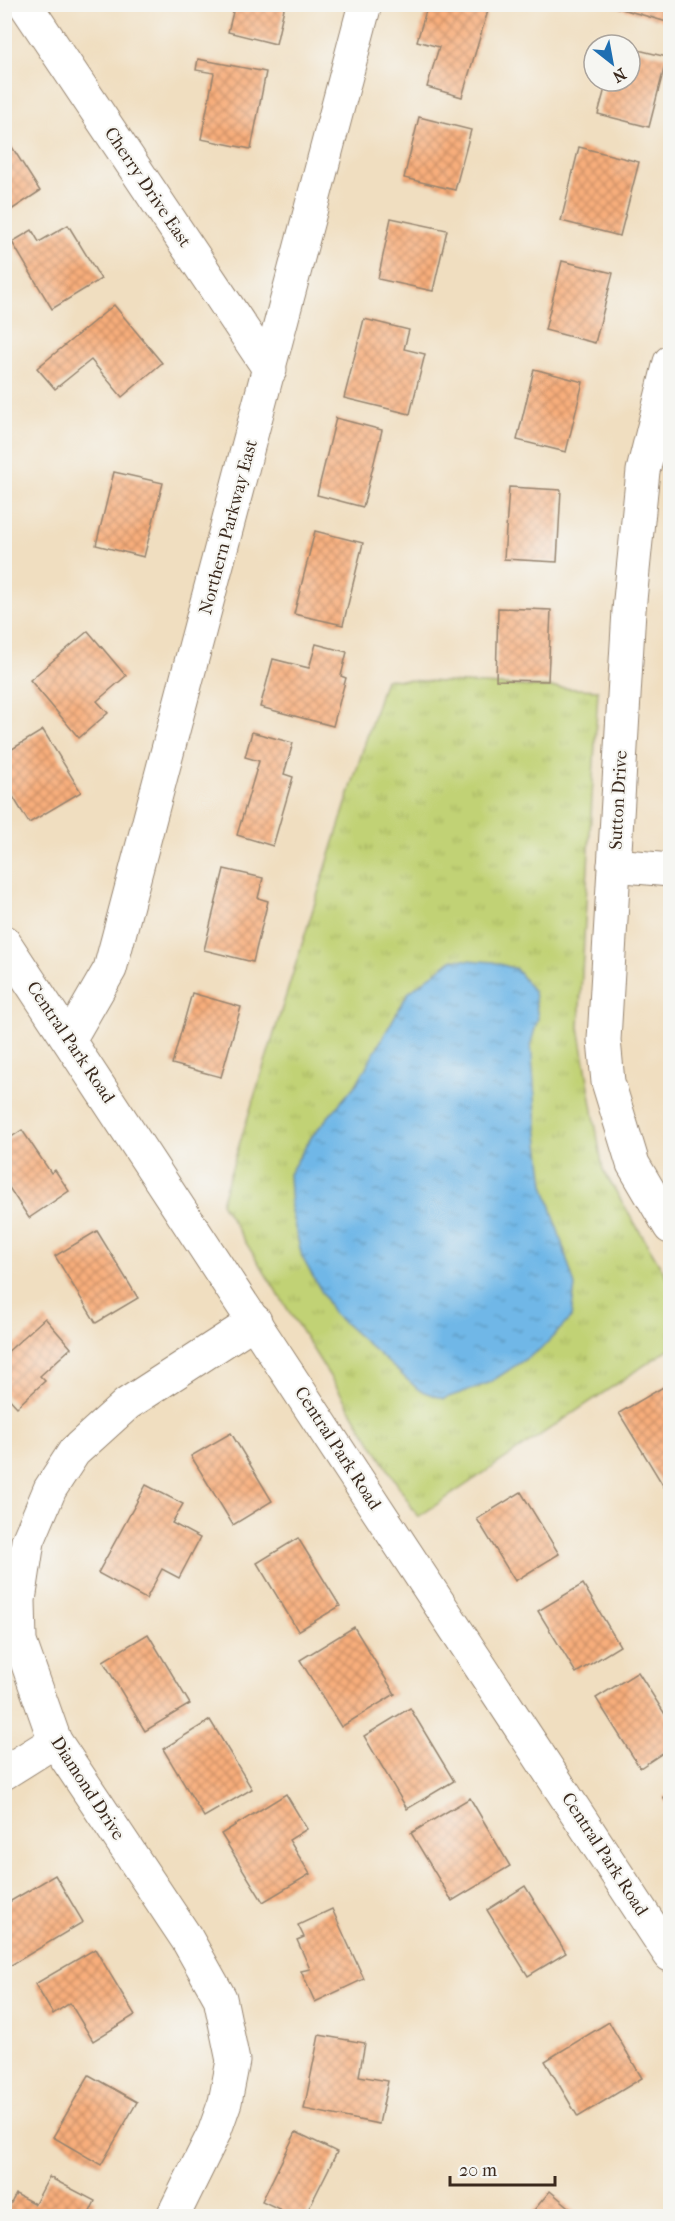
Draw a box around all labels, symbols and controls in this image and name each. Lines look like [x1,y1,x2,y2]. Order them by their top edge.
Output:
north arrow [582,33,642,93]
text: N [609,64,630,87]
street label: Cherry Drive East [100,123,196,252]
street label: Northern Parkway East [195,437,262,617]
street label: Sutton Drive [605,750,632,850]
street label: Central Park Road [22,977,119,1107]
street label: Central Park Road [290,1383,385,1514]
street label: Diamond Drive [46,1733,129,1844]
street label: Central Park Road [557,1789,652,1920]
scale bar [450,2149,555,2187]
text: 20 m [459,2160,497,2181]

